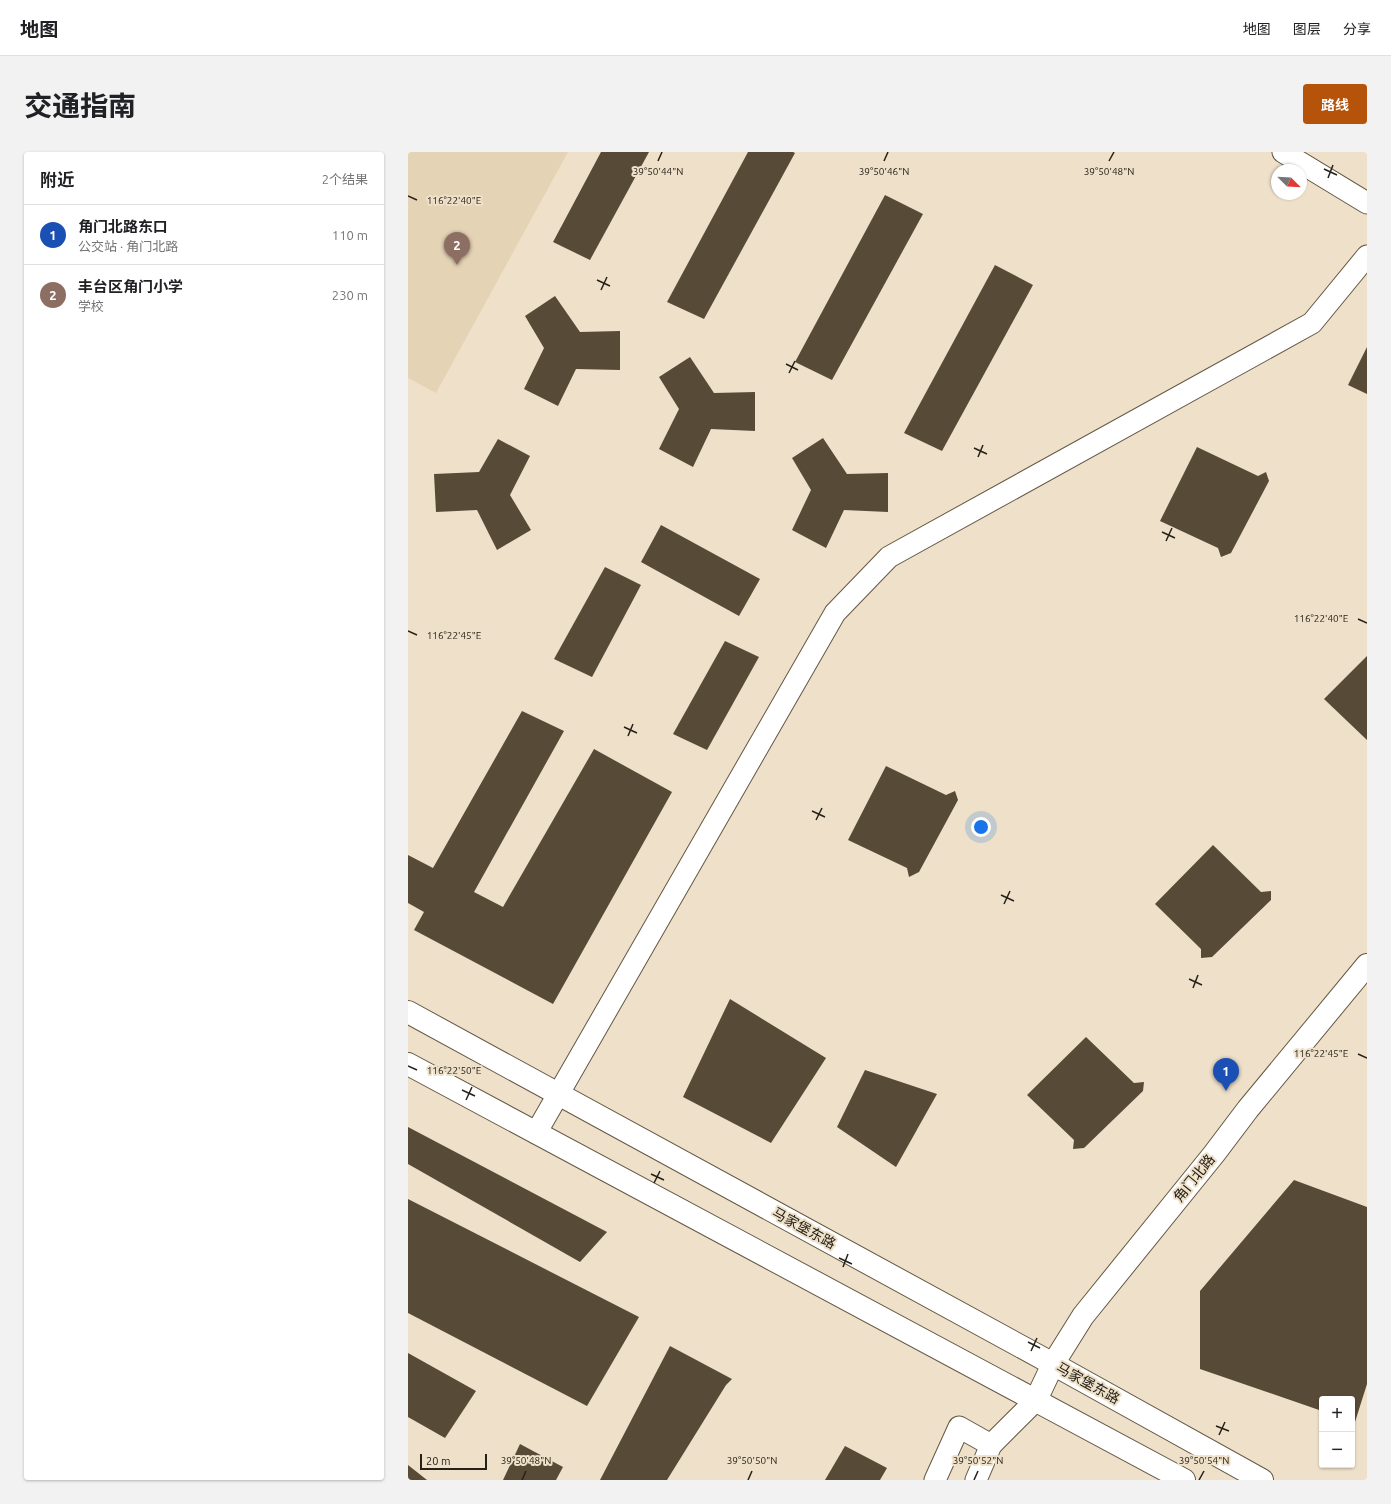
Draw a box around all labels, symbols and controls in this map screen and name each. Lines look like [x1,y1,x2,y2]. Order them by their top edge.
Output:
text: 地图 [20,18,58,40]
text: 地图 [1243,21,1271,37]
text: 图层 [1293,21,1321,37]
text: 分享 [1343,21,1371,37]
button: 路线 [1303,84,1367,124]
text: 交通指南 [24,90,136,121]
north arrow [1271,164,1307,200]
text: 39°50'44"N [633,166,683,177]
text: 39°50'46"N [859,166,909,177]
text: 39°50'48"N [1084,166,1134,177]
text: 附近 [40,170,74,189]
text: 2个结果 [322,172,368,186]
text: 116°22'40"E [427,195,482,206]
text: 角门北路东口 [78,218,168,235]
text: 1 [49,228,57,242]
text: 110 m [332,228,368,242]
pin: 2 [444,232,470,265]
text: 公交站 · 角门北路 [78,239,178,253]
text: 丰台区角门小学 [78,278,183,295]
text: 2 [49,288,57,302]
text: 230 m [332,288,368,302]
text: 学校 [78,299,104,313]
text: 116°22'40"E [1294,613,1349,624]
text: 116°22'45"E [427,630,482,641]
your location [971,817,991,837]
text: 116°22'45"E [1294,1048,1349,1059]
pin: 1 [1213,1058,1239,1091]
text: 116°22'50"E [427,1065,482,1076]
street label: 角门北路 [1170,1151,1218,1205]
street label: 马家堡东路 [770,1204,838,1252]
street label: 马家堡东路 [1054,1359,1122,1407]
map controls [1319,1396,1355,1468]
button: + [1319,1396,1355,1432]
button: − [1319,1432,1355,1468]
scale bar [420,1452,487,1471]
text: 20 m [426,1455,450,1467]
text: 39°50'48"N [501,1455,551,1466]
text: 39°50'50"N [727,1455,777,1466]
text: 39°50'52"N [953,1455,1003,1466]
text: 39°50'54"N [1179,1455,1229,1466]

